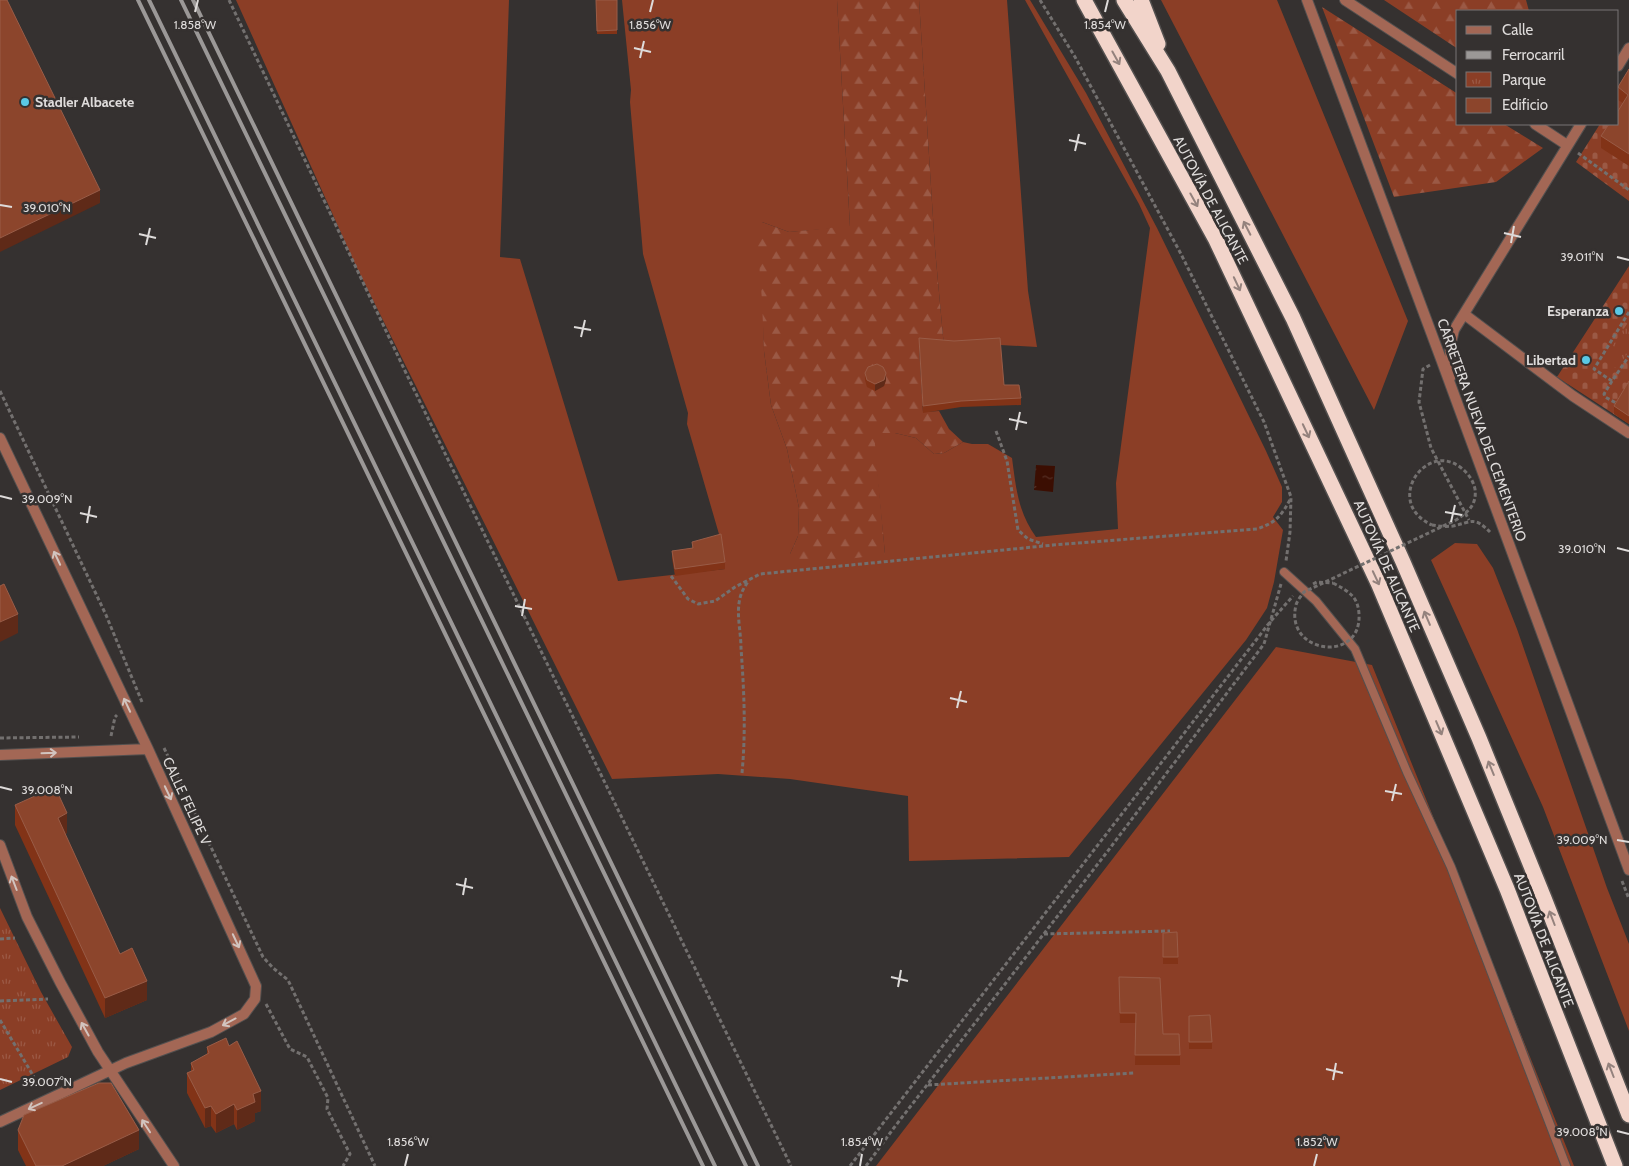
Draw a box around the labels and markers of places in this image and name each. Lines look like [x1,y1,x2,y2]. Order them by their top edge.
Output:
place label: Stadler Albacete [35,93,134,111]
marker: Stadler Albacete [19,96,31,108]
place label: Esperanza [1547,302,1609,320]
marker: Esperanza [1613,305,1625,317]
place label: Libertad [1526,351,1576,369]
marker: Libertad [1580,354,1592,366]

